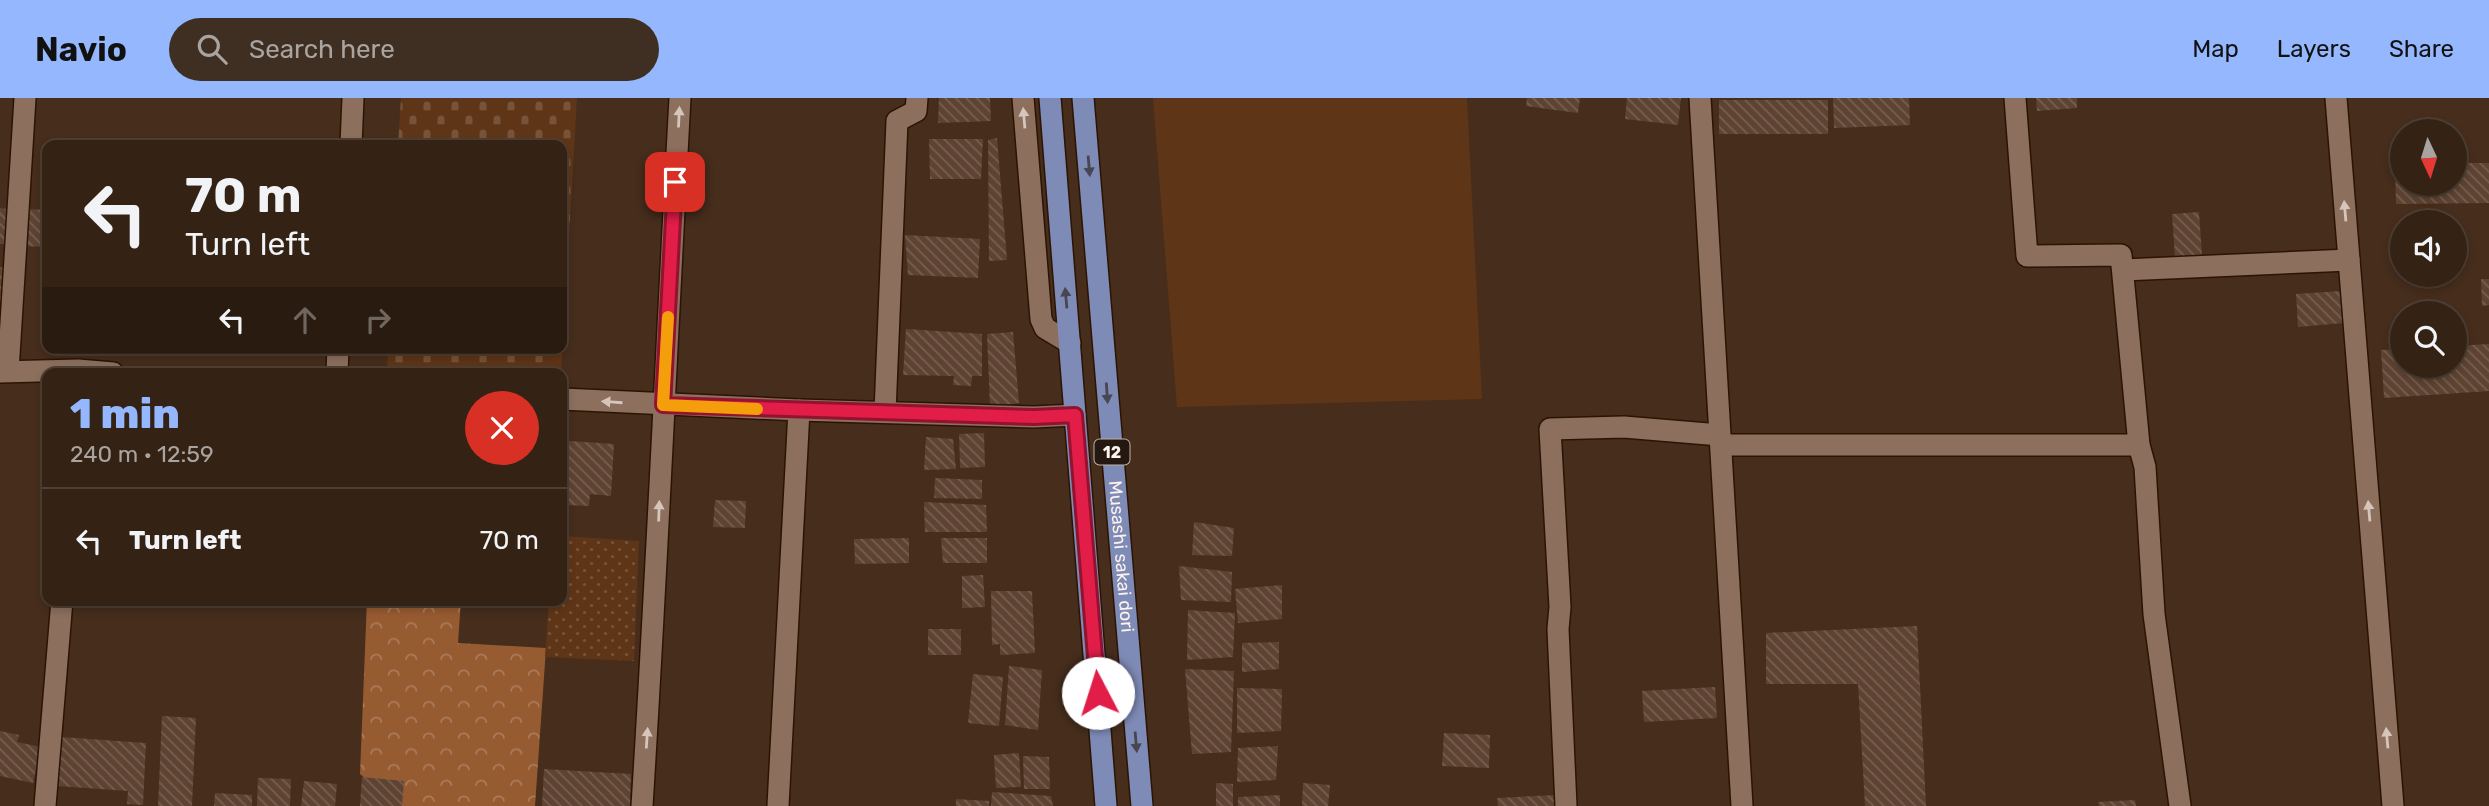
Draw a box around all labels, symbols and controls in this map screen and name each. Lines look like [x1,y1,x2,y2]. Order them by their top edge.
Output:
search box [169,18,659,81]
text: Navio [35,30,127,69]
icon: search [193,30,231,68]
text: Search here [249,34,395,65]
text: Map [2192,35,2239,63]
text: Layers [2277,35,2351,63]
text: Share [2389,35,2454,63]
one-way arrow [674,106,685,128]
one-way arrow [1018,107,1029,129]
north arrow [2390,119,2468,196]
map controls [2390,119,2467,378]
pin [645,152,705,212]
one-way arrow [1084,155,1095,177]
icon: arrive [656,163,694,201]
text: 70 m [185,166,302,224]
icon: left [70,168,161,259]
one-way arrow [2339,200,2350,222]
button: sound [2390,210,2467,287]
text: Turn left [185,225,310,263]
one-way arrow [1060,287,1071,309]
icon: left [213,301,251,339]
icon: ahead [286,301,324,339]
icon: right [359,301,397,339]
button: search [2390,301,2467,378]
one-way arrow [1102,382,1113,404]
text: 1 min [70,389,180,439]
button: close [465,391,539,465]
one-way arrow [601,396,623,407]
text: 240 m · 12:59 [70,440,214,468]
road number: 12 [1094,440,1130,464]
street label: Musashi sakai dori [1104,480,1138,633]
one-way arrow [654,500,665,522]
one-way arrow [2363,500,2374,522]
icon: left [70,522,108,560]
text: Turn left [129,525,241,556]
text: 70 m [480,525,539,556]
position arrow [1061,656,1135,730]
one-way arrow [641,727,652,749]
one-way arrow [2381,727,2392,749]
one-way arrow [1131,731,1142,753]

